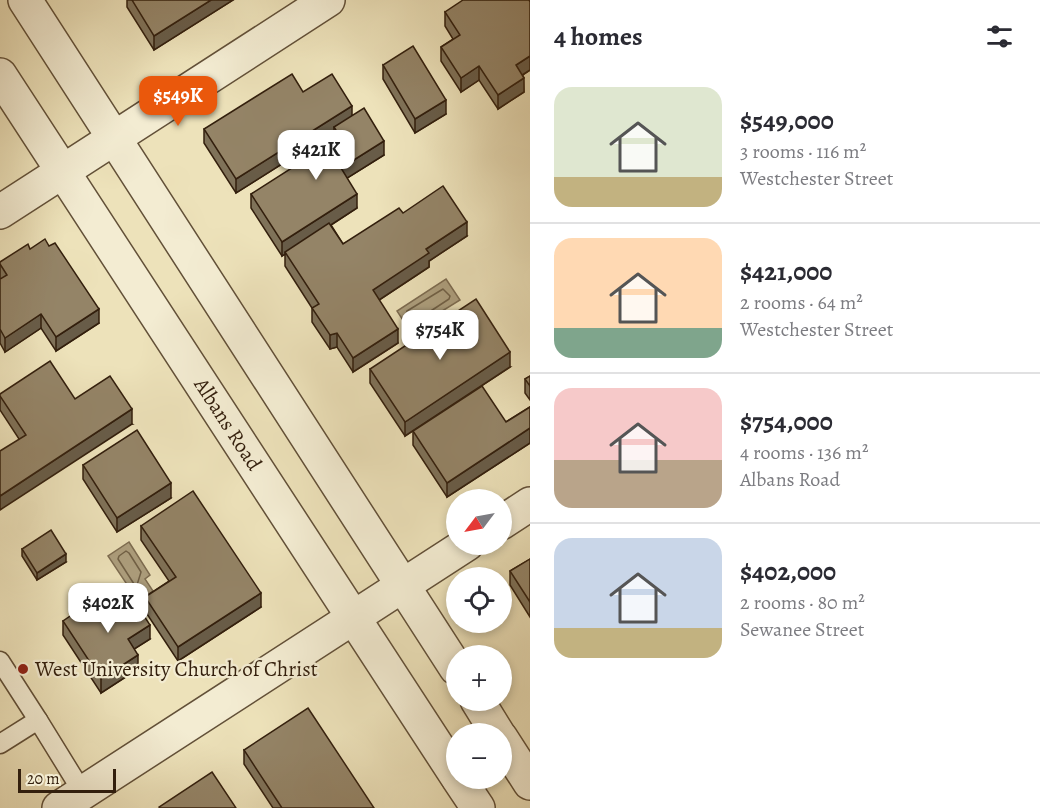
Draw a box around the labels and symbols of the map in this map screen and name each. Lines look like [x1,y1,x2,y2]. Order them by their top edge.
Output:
pin: $549K [136,76,220,127]
pin: $421K [274,130,358,181]
pin: $754K [398,310,482,361]
street label: Albans Road [187,371,269,476]
north arrow [446,489,512,555]
pin: $402K [66,583,150,634]
place label: West University Church of Christ [34,655,318,683]
marker: West University Church of Christ [16,662,30,676]
scale bar [18,766,116,794]

